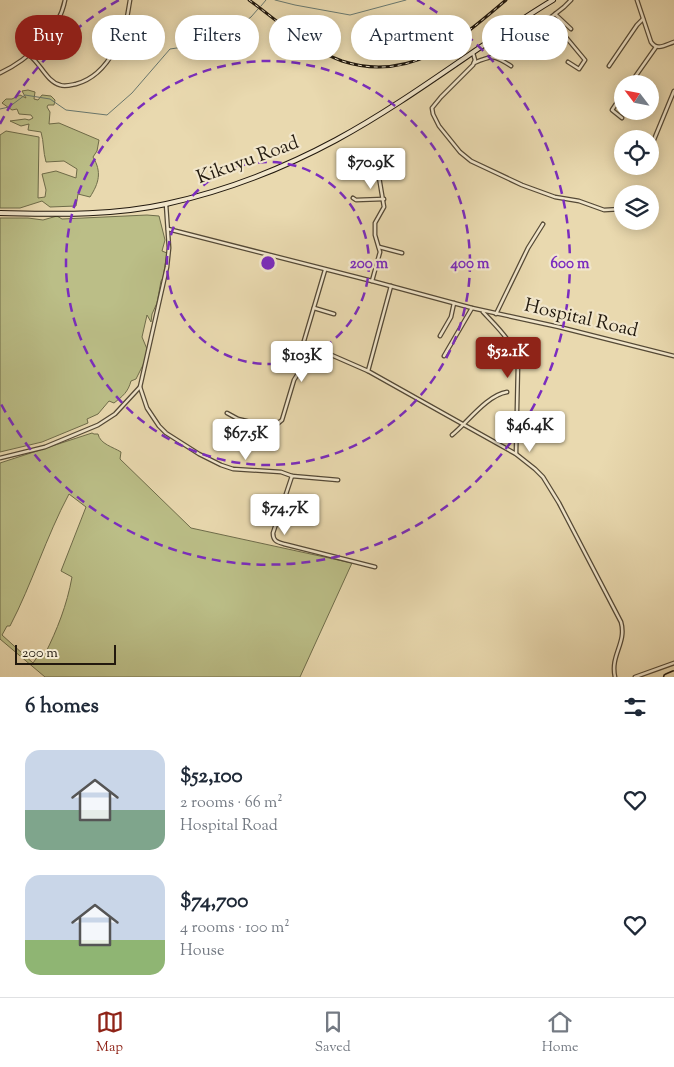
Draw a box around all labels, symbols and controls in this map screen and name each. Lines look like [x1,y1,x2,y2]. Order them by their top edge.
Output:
chip: Buy [15,15,82,60]
chip: Rent [92,15,165,60]
chip: Filters [175,15,259,60]
chip: New [269,15,341,60]
chip: Apartment [351,15,472,60]
chip: House [482,15,568,60]
north arrow [614,75,659,120]
map controls [614,75,659,230]
street label: Kikuyu Road [193,130,303,192]
button: locate [614,130,659,175]
pin: $70.9K [330,148,412,190]
text: $70.9K [347,152,395,175]
button: layers [614,185,659,230]
centre of rings [259,254,277,272]
text: 200 m [350,254,389,275]
text: 400 m [450,254,490,275]
text: 600 m [551,254,590,275]
street label: Hospital Road [521,293,641,345]
pin: $52.1K [467,336,549,379]
pin: $103K [267,340,337,383]
text: $52.1K [487,341,529,364]
text: $103K [282,345,322,368]
pin: $46.4K [489,410,571,453]
text: $46.4K [506,415,554,438]
pin: $67.5K [205,418,287,461]
text: $67.5K [224,423,268,446]
pin: $74.7K [244,494,326,536]
text: $74.7K [261,498,309,521]
scale bar [15,642,116,665]
text: 200 m [22,644,58,664]
text: 6 homes [25,692,99,722]
icon: filters [621,693,649,721]
text: $52,100 [180,762,243,792]
icon: home [65,770,125,830]
icon: heart [621,786,649,814]
text: 2 rooms · 66 m² [180,792,283,815]
text: Hospital Road [180,815,278,838]
text: $74,700 [180,887,248,917]
icon: home [65,895,125,955]
icon: heart [621,911,649,939]
text: 4 rooms · 100 m² [180,917,290,940]
text: House [180,940,224,963]
tab: Map [96,1008,124,1058]
tab: Saved [315,1008,351,1058]
tab: Home [542,1008,578,1058]

